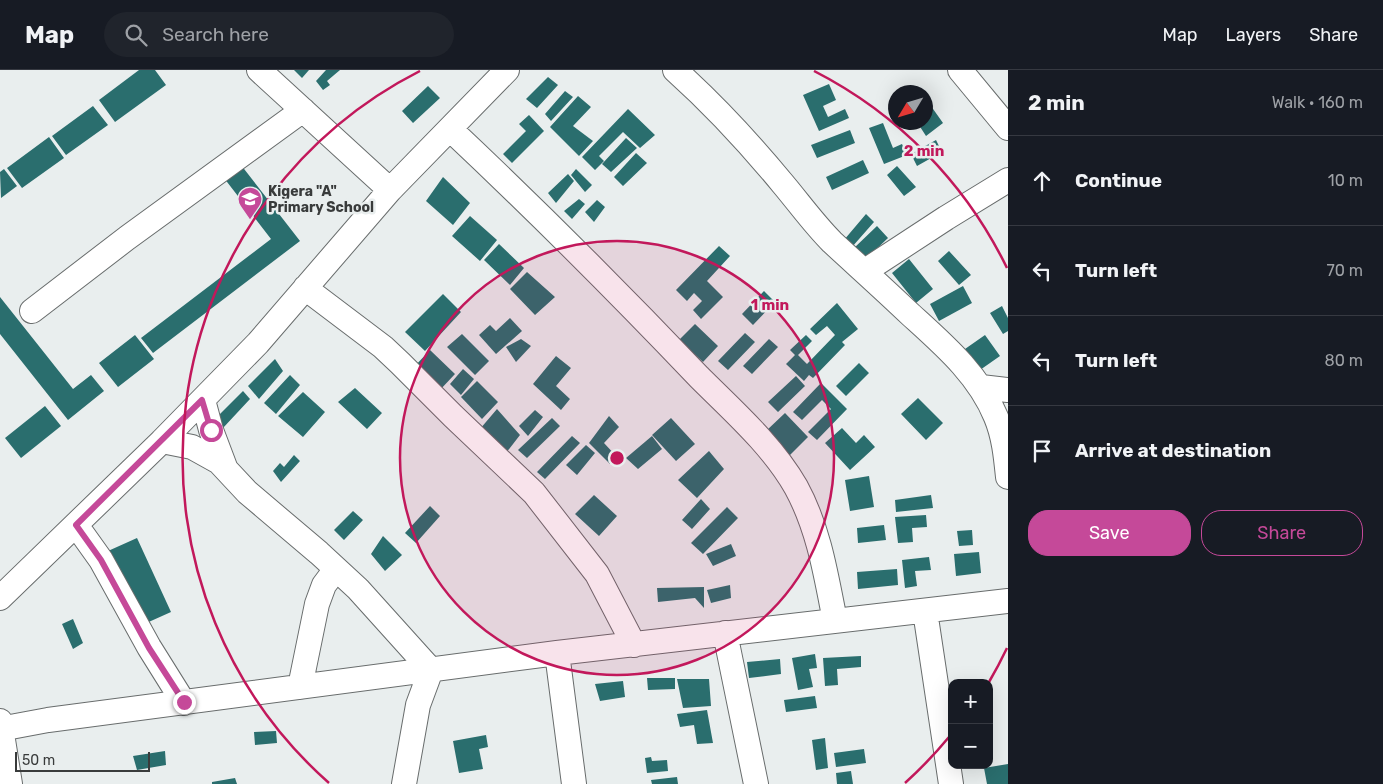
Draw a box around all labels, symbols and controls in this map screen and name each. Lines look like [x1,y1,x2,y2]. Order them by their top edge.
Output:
search box [104,12,454,57]
text: Map [25,21,74,49]
icon: search [122,21,150,49]
text: Search here [162,23,269,46]
text: Map [1163,24,1198,46]
text: Layers [1226,24,1281,46]
text: Share [1309,24,1358,46]
north arrow [888,85,933,130]
text: 2 min [1028,90,1085,115]
text: Walk · 160 m [1272,93,1363,112]
text: 2 min [904,142,944,160]
icon: ahead [1028,167,1056,195]
text: Continue [1075,169,1162,192]
text: 10 m [1328,171,1363,190]
place label: Kigera "A" Primary School [268,183,374,216]
school or university icon: Kigera "A" Primary School [237,186,263,220]
icon: left [1028,257,1056,285]
text: Turn left [1075,259,1157,282]
text: 70 m [1326,261,1363,280]
text: 1 min [751,296,789,314]
icon: left [1028,347,1056,375]
text: Turn left [1075,349,1157,372]
text: 80 m [1325,351,1363,370]
route start [200,419,223,442]
icon: arrive [1028,437,1056,465]
text: Arrive at destination [1075,439,1271,462]
centre of rings [608,449,626,467]
button: Save [1028,510,1191,556]
button: Share [1201,510,1363,556]
map controls [948,679,993,769]
button: + [948,679,993,724]
route end [173,691,196,714]
button: − [948,724,993,769]
scale bar [15,749,150,772]
text: 50 m [22,752,55,769]

